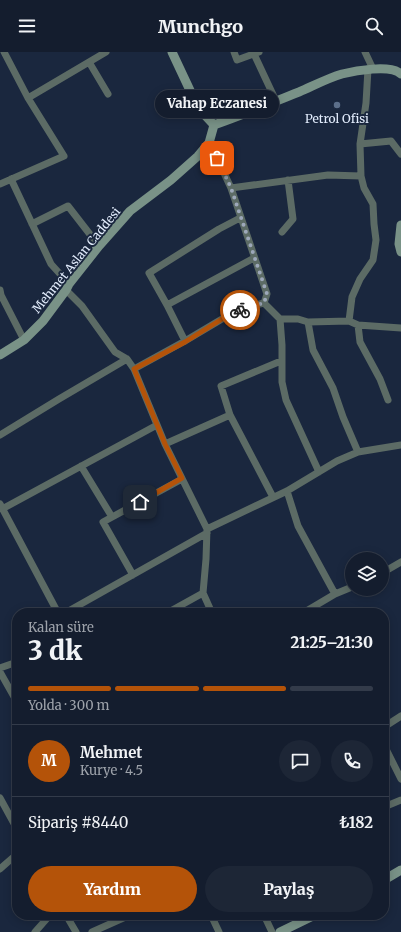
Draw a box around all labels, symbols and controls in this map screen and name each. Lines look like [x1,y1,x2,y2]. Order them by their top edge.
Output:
icon: menu [16,15,38,37]
text: Munchgo [158,15,243,38]
icon: search [363,15,385,37]
callout: Vahap Eczanesi [155,90,279,118]
text: Vahap Eczanesi [167,95,267,112]
marker: Petrol Ofisi [332,100,342,110]
place label: Petrol Ofisi [305,111,369,126]
pin [200,141,234,175]
icon: bag [206,147,228,169]
street label: Mehmet Aslan Caddesi [29,204,123,316]
courier [220,290,260,330]
icon: bike [229,299,251,321]
pin [123,485,157,519]
icon: home [129,491,151,513]
map controls [345,552,389,596]
button: layers [345,552,389,596]
text: Kalan süre [28,619,94,636]
text: 21:25–21:30 [291,633,373,652]
text: 3 dk [28,634,82,667]
text: Yolda · 300 m [28,697,110,714]
button: chat [279,740,321,782]
button: phone [331,740,373,782]
text: Mehmet [80,743,142,762]
text: M [41,751,57,770]
text: Kurye · 4.5 [80,762,143,779]
text: Sipariş #8440 [28,813,128,832]
text: ₺182 [339,813,373,832]
button: Yardım [28,866,197,912]
button: Paylaş [205,866,373,912]

